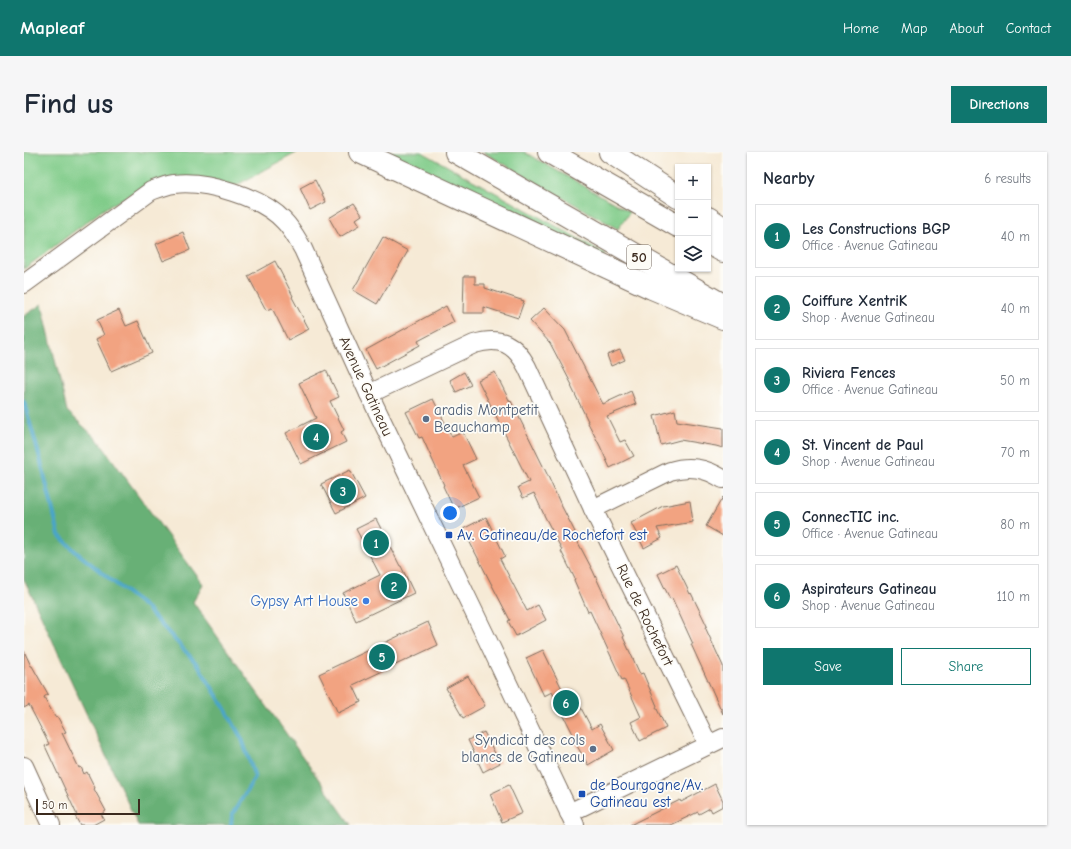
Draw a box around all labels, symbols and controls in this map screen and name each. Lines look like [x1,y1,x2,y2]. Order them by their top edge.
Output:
text: Mapleaf [20,17,84,39]
text: Home [843,20,879,37]
text: Map [901,20,927,37]
text: About [949,20,984,37]
text: Contact [1006,20,1051,37]
button: Directions [951,86,1047,123]
text: Find us [24,88,113,120]
map controls [675,164,711,272]
button: + [675,164,711,200]
text: Nearby [763,169,814,188]
text: 6 results [984,171,1031,186]
button: − [675,200,711,236]
text: Les Constructions BGP [802,220,950,238]
text: 1 [774,229,780,244]
text: 40 m [1001,229,1030,244]
button: layers [675,236,711,272]
text: Office · Avenue Gatineau [802,238,938,253]
road number: 50 [627,245,651,269]
text: Coiffure XentriK [802,292,907,310]
text: 2 [774,301,780,316]
text: 40 m [1001,301,1030,316]
text: Shop · Avenue Gatineau [802,310,935,325]
street label: Avenue Gatineau [335,333,397,439]
text: Riviera Fences [802,364,895,382]
text: 3 [774,373,780,388]
text: 50 m [1000,373,1030,388]
text: Office · Avenue Gatineau [802,382,938,397]
place label: aradis Montpetit Beauchamp [434,401,539,436]
marker: aradis Montpetit Beauchamp [421,414,431,424]
pin: 4 [303,422,329,452]
text: St. Vincent de Paul [802,436,924,454]
text: 4 [774,445,780,460]
text: 70 m [1001,445,1030,460]
text: Shop · Avenue Gatineau [802,454,935,469]
pin: 3 [330,476,356,506]
your location [440,503,460,523]
text: ConnecTIC inc. [802,508,899,526]
text: 5 [774,517,780,532]
text: 80 m [1000,517,1030,532]
place label: Av. Gatineau/de Rochefort est [457,526,648,544]
text: Office · Avenue Gatineau [802,526,938,541]
pin: 1 [363,528,389,558]
marker: Av. Gatineau/de Rochefort est [444,530,454,540]
street label: Rue de Rochefort [613,561,678,670]
pin: 2 [381,571,407,601]
text: Aspirateurs Gatineau [802,580,936,598]
text: 6 [774,589,780,604]
text: 110 m [997,589,1030,604]
place label: Gypsy Art House [251,592,358,610]
marker: Gypsy Art House [361,596,371,606]
text: Shop · Avenue Gatineau [802,598,935,613]
pin: 5 [369,642,395,672]
button: Save [763,648,893,685]
button: Share [901,648,1031,685]
pin: 6 [553,688,579,718]
place label: Syndicat des cols blancs de Gatineau [461,731,585,766]
marker: Syndicat des cols blancs de Gatineau [588,744,598,754]
place label: de Bourgogne/Av. Gatineau est [590,776,703,811]
marker: de Bourgogne/Av. Gatineau est [577,789,587,799]
scale bar [36,797,140,816]
text: 50 m [42,799,67,812]

